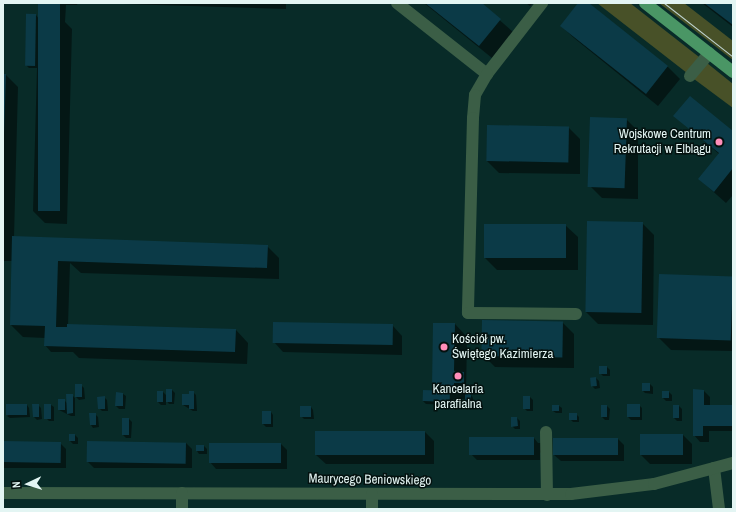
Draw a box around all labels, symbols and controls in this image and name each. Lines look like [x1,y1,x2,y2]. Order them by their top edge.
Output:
place label: Wojskowe Centrum Rekrutacji w Elblągu [614,127,711,158]
marker: Wojskowe Centrum Rekrutacji w Elblągu [714,137,724,147]
place label: Kościół pw. Świętego Kazimierza [452,332,553,363]
marker: Kościół pw. Świętego Kazimierza [439,342,449,352]
marker: Kancelaria parafialna [453,371,463,381]
place label: Kancelaria parafialna [433,382,483,413]
north arrow [8,464,48,504]
street label: Maurycego Beniowskiego [309,471,431,489]
text: N [9,481,23,489]

